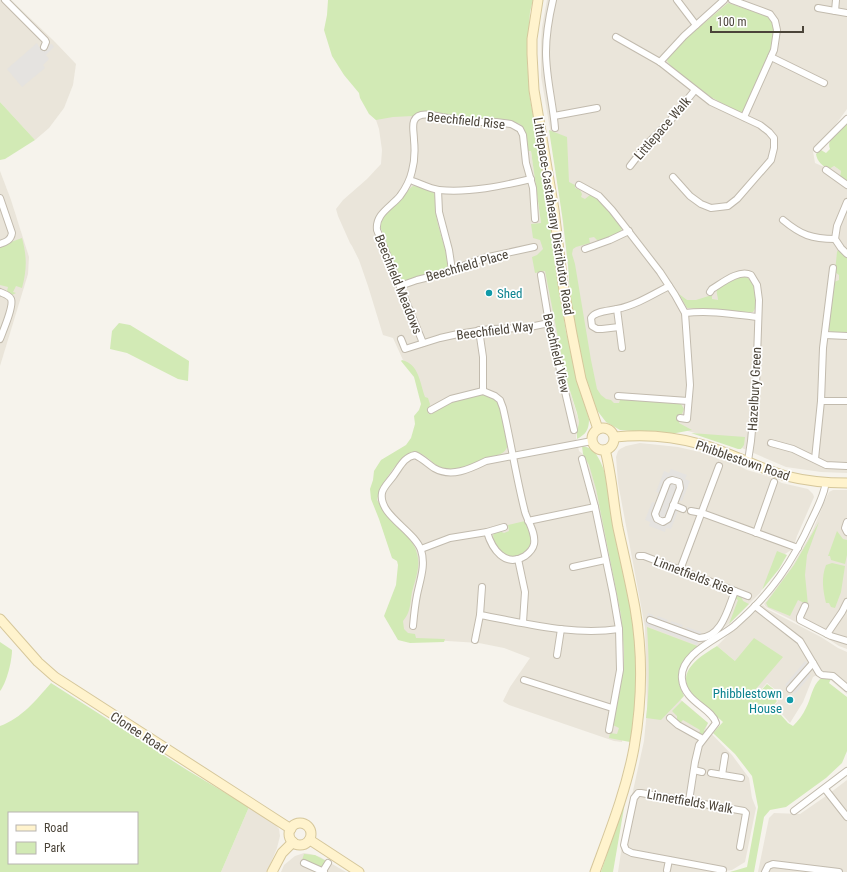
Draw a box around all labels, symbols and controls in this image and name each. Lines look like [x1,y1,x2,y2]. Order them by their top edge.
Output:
scale bar [711,8,803,34]
text: 100 m [717,15,747,29]
street label: Littlepace Walk [631,94,694,163]
street label: Beechfield Rise [426,109,506,132]
street label: Littlepace-Castaheany Distributor Road [530,116,577,316]
street label: Beechfield Meadows [372,232,425,336]
street label: Beechfield Place [424,247,510,284]
place label: Shed [497,286,523,301]
marker: Shed [484,288,494,298]
street label: Beechfield View [540,312,573,395]
street label: Beechfield Way [456,318,535,343]
street label: Hazelbury Green [745,347,764,431]
street label: Phibblestown Road [694,437,792,484]
street label: Linnetfields Rise [652,553,736,598]
place label: Phibblestown House [713,686,782,716]
marker: Phibblestown House [785,695,795,705]
street label: Clonee Road [108,709,170,756]
street label: Linnetfields Walk [646,787,734,816]
legend [8,812,138,864]
text: Road [44,821,68,835]
text: Park [44,841,66,855]

